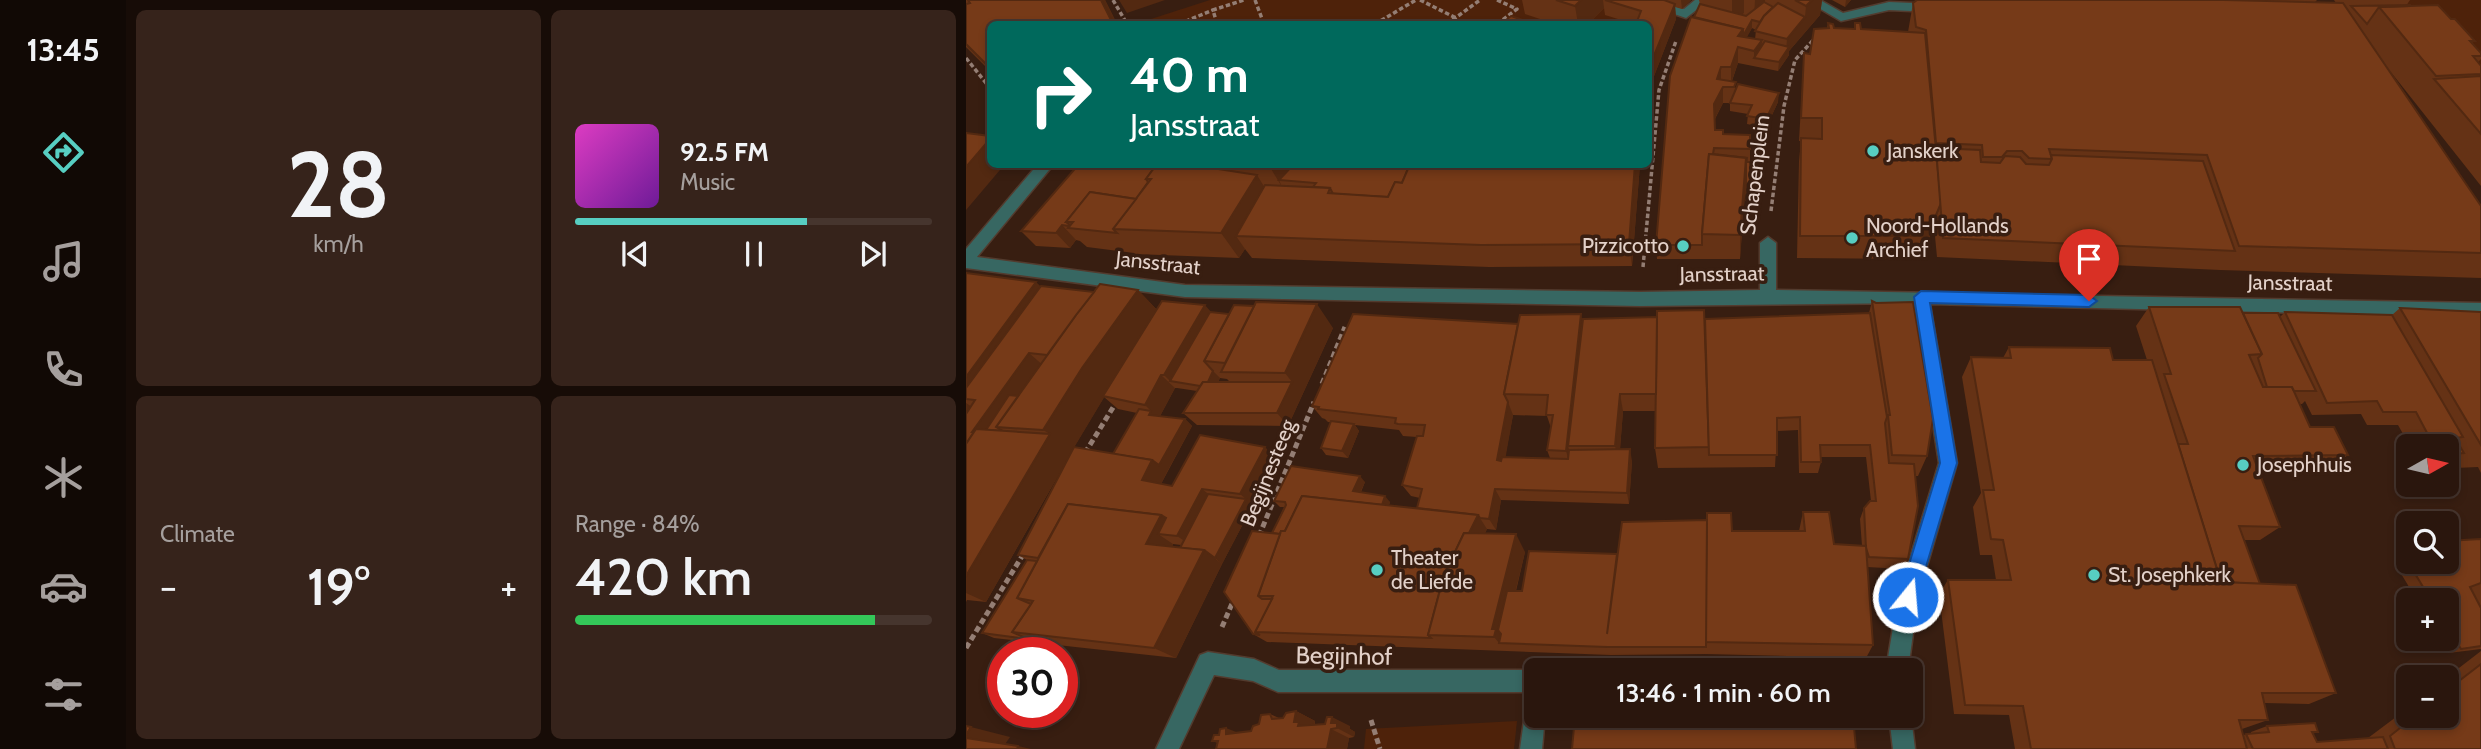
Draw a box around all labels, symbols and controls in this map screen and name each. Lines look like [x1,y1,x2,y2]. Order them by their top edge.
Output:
text: 13:45 [26,30,100,69]
text: 40 m [1130,45,1249,104]
icon: right [1015,49,1106,140]
text: Jansstraat [1130,105,1259,144]
street label: Schapenplein [1735,113,1774,236]
icon: directions [39,128,88,177]
text: 28 [287,129,390,240]
text: 92.5 FM [680,136,769,168]
place label: Janskerk [1886,138,1959,163]
marker: Janskerk [1865,143,1881,159]
text: Music [680,168,735,196]
place label: Noord-Hollands Archief [1866,213,2009,262]
pin [2059,229,2119,301]
text: km/h [313,230,364,258]
marker: Noord-Hollands Archief [1844,230,1860,246]
place label: Pizzicotto [1582,233,1669,258]
icon: previous [616,235,654,273]
icon: pause [735,235,773,273]
icon: next [854,235,892,273]
icon: music [39,237,88,286]
marker: Pizzicotto [1675,238,1691,254]
icon: arrive [2070,240,2108,278]
street label: Jansstraat [1114,246,1202,279]
street label: Jansstraat [1678,260,1765,287]
street label: Jansstraat [2246,269,2333,296]
icon: phone [39,345,88,394]
street label: Begijnesteeg [1235,415,1301,530]
north arrow [2396,434,2459,497]
map controls [2396,434,2459,728]
place label: Josephhuis [2256,452,2352,477]
icon: climate [39,453,88,502]
marker: Josephhuis [2235,457,2251,473]
text: Range · 84% [575,510,700,538]
button: search [2396,511,2459,574]
text: Climate [160,520,235,548]
text: 420 km [575,545,752,608]
place label: Theater de Liefde [1391,545,1473,594]
text: 19° [307,555,370,618]
position arrow [1871,560,1945,634]
icon: car [39,562,88,611]
marker: Theater de Liefde [1369,562,1385,578]
place label: St. Josephkerk [2108,562,2232,587]
text: − [160,563,177,610]
text: + [500,563,517,610]
marker: St. Josephkerk [2086,567,2102,583]
button: + [2396,588,2459,651]
speed limit sign: 30 [987,637,1078,728]
street label: Begijnhof [1295,640,1393,671]
button: − [2396,665,2459,728]
icon: filters [39,670,88,719]
text: 13:46 · 1 min · 60 m [1616,677,1831,709]

